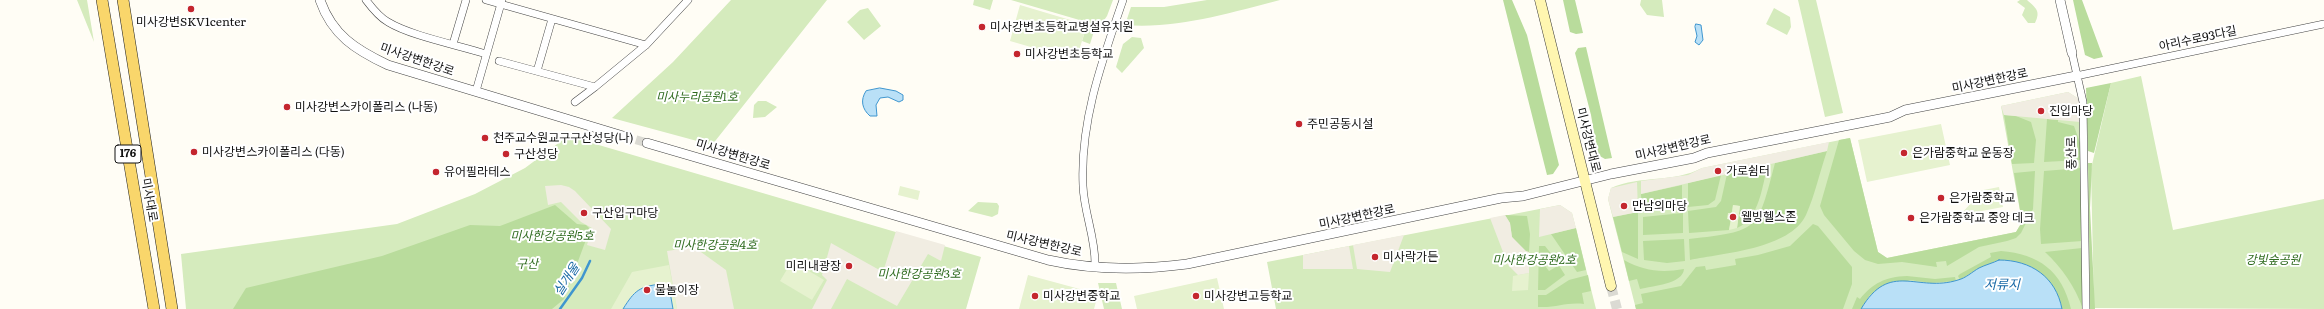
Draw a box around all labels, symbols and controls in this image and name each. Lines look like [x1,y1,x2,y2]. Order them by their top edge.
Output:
marker: 미사강변SKV1center [186,4,196,14]
place label: 미사강변SKV1center [136,15,246,29]
place label: 미사강변초등학교병설유치원 [990,20,1134,34]
marker: 미사강변초등학교병설유치원 [977,22,987,32]
street label: 아리수로93다길 [2158,24,2238,54]
street label: 미사강변한강로 [378,41,456,79]
place label: 미사강변초등학교 [1025,47,1113,61]
marker: 미사강변초등학교 [1012,49,1022,59]
street label: 미사강변한강로 [1951,66,2029,96]
park label: 미사누리공원1호 [656,90,738,104]
place label: 미사강변스카이폴리스 (나동) [295,100,438,114]
marker: 미사강변스카이폴리스 (나동) [282,102,292,112]
place label: 진입마당 [2049,104,2093,118]
street label: 미사강변대로 [1573,106,1603,174]
marker: 진입마당 [2036,106,2046,116]
place label: 주민공동시설 [1307,117,1373,131]
marker: 주민공동시설 [1294,119,1304,129]
place label: 천주교수원교구구산성당(나) [493,131,633,145]
street label: 미사강변한강로 [1634,132,1712,164]
marker: 천주교수원교구구산성당(나) [480,133,490,143]
street label: 풍산로 [2065,136,2079,170]
street label: 미사강변한강로 [694,137,772,173]
road number: 176 [115,145,141,163]
place label: 미사강변스카이폴리스 (다동) [202,145,345,159]
place label: 은가람중학교 운동장 [1912,146,2014,160]
marker: 미사강변스카이폴리스 (다동) [189,147,199,157]
place label: 구산성당 [514,147,558,161]
marker: 은가람중학교 운동장 [1899,148,1909,158]
marker: 구산성당 [501,149,511,159]
place label: 가로쉼터 [1726,164,1770,178]
place label: 유어필라테스 [444,165,510,179]
marker: 가로쉼터 [1713,166,1723,176]
marker: 유어필라테스 [431,167,441,177]
street label: 미사대로 [138,177,160,223]
place label: 은가람중학교 [1949,191,2015,205]
marker: 은가람중학교 [1936,193,1946,203]
place label: 만남의마당 [1632,199,1687,213]
marker: 만남의마당 [1619,201,1629,211]
street label: 미사강변한강로 [1318,202,1396,232]
place label: 구산입구마당 [592,206,658,220]
marker: 구산입구마당 [579,208,589,218]
place label: 웰빙헬스존 [1741,210,1796,224]
place label: 은가람중학교 중앙 데크 [1919,211,2034,225]
marker: 웰빙헬스존 [1728,212,1738,222]
marker: 은가람중학교 중앙 데크 [1906,213,1916,223]
street label: 미사강변한강로 [1005,228,1083,260]
park label: 미사한강공원5호 [510,229,594,243]
park label: 미사한강공원4호 [673,238,757,252]
place label: 미사락가든 [1383,250,1438,264]
marker: 미사락가든 [1370,252,1380,262]
park label: 미사한강공원2호 [1492,253,1576,267]
park label: 강빛숲공원 [2245,253,2301,267]
park label: 구산 [516,257,538,271]
place label: 미리내광장 [786,259,841,273]
water label: 실개울 [551,261,583,299]
marker: 미리내광장 [844,261,854,271]
park label: 미사한강공원3호 [877,267,961,281]
water label: 저류지 [1984,277,2020,293]
place label: 물놀이장 [655,283,699,297]
marker: 물놀이장 [642,285,652,295]
place label: 미사강변중학교 [1043,289,1120,303]
place label: 미사강변고등학교 [1204,289,1292,303]
marker: 미사강변중학교 [1030,291,1040,301]
marker: 미사강변고등학교 [1191,291,1201,301]

